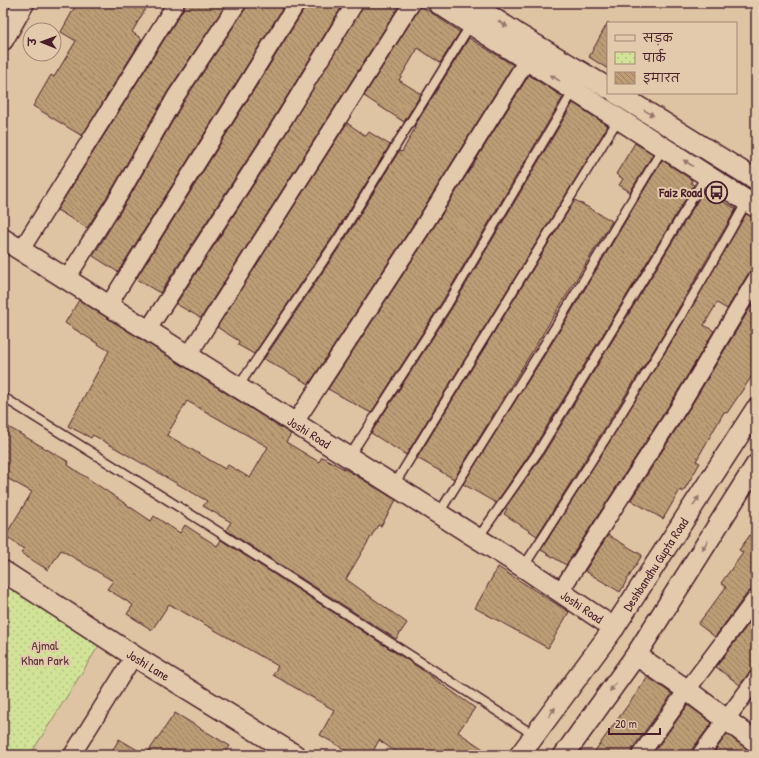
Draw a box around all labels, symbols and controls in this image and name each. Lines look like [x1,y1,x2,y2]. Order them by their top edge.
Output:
one-way arrow [497,21,508,28]
north arrow [22,22,62,62]
legend [607,22,737,94]
text: सड़क [642,29,674,46]
text: उ [25,36,39,47]
text: पार्क [642,48,667,66]
text: इमारत [643,69,681,86]
one-way arrow [549,74,561,81]
one-way arrow [644,109,654,117]
one-way arrow [683,159,693,167]
bus stop icon: Faiz Road [704,179,730,205]
place label: Faiz Road [658,183,703,201]
street label: Joshi Road [284,412,334,452]
one-way arrow [692,496,700,506]
street label: Deshbandhu Gupta Road [618,514,692,614]
one-way arrow [701,540,709,550]
street label: Joshi Road [557,586,607,627]
park label: Ajmal Khan Park [21,636,70,669]
street label: Joshi Lane [123,645,173,685]
one-way arrow [609,681,617,692]
one-way arrow [548,707,556,718]
scale bar [609,710,660,736]
text: 20 m [615,715,637,732]

